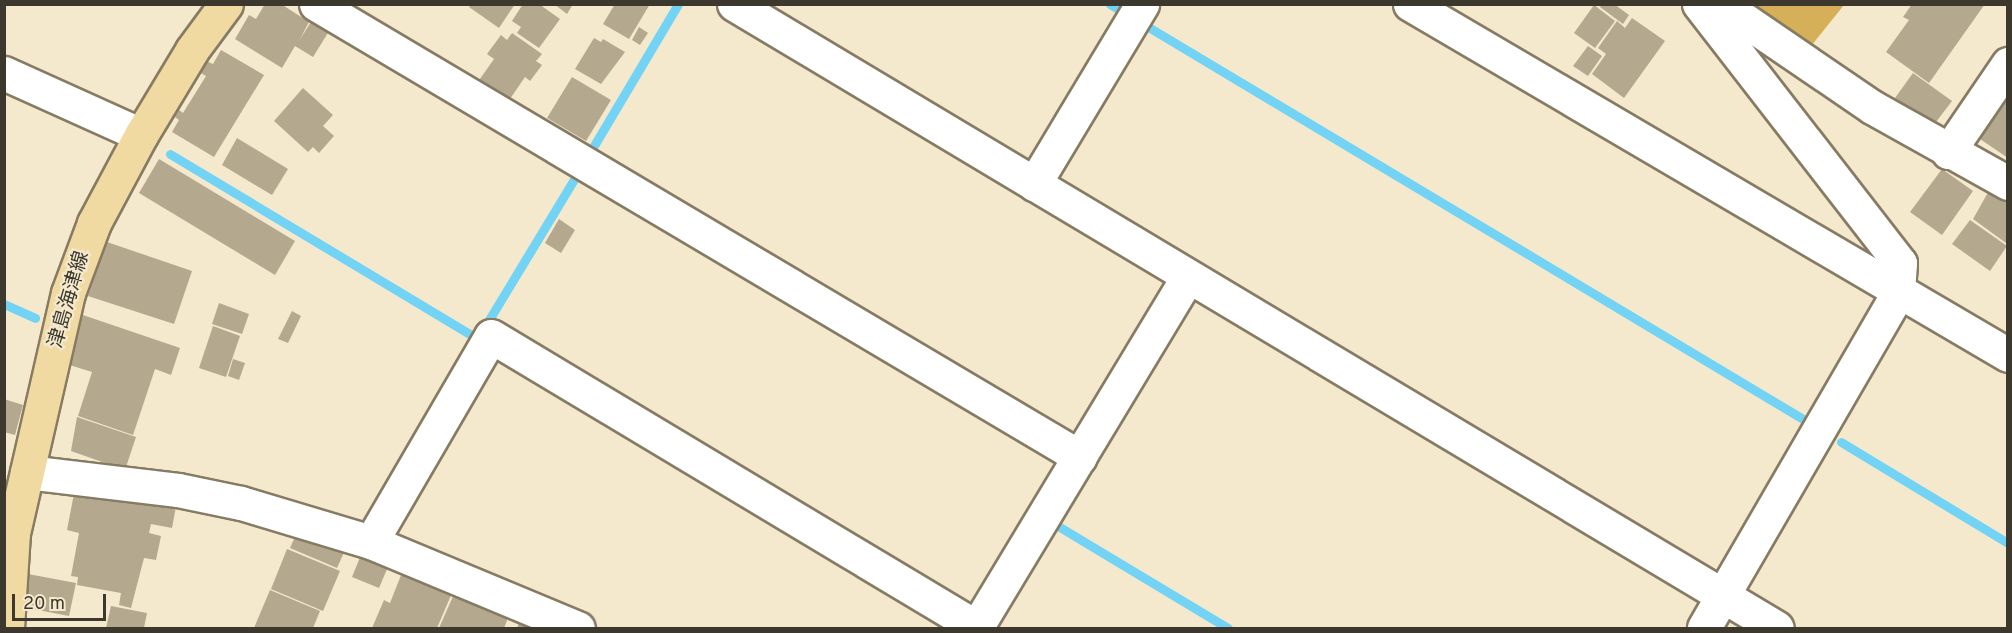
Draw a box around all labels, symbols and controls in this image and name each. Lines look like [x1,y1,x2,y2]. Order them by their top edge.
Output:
street label: 津島海津線 [45,249,95,351]
scale bar [15,582,110,620]
text: 20 m [23,593,65,616]

